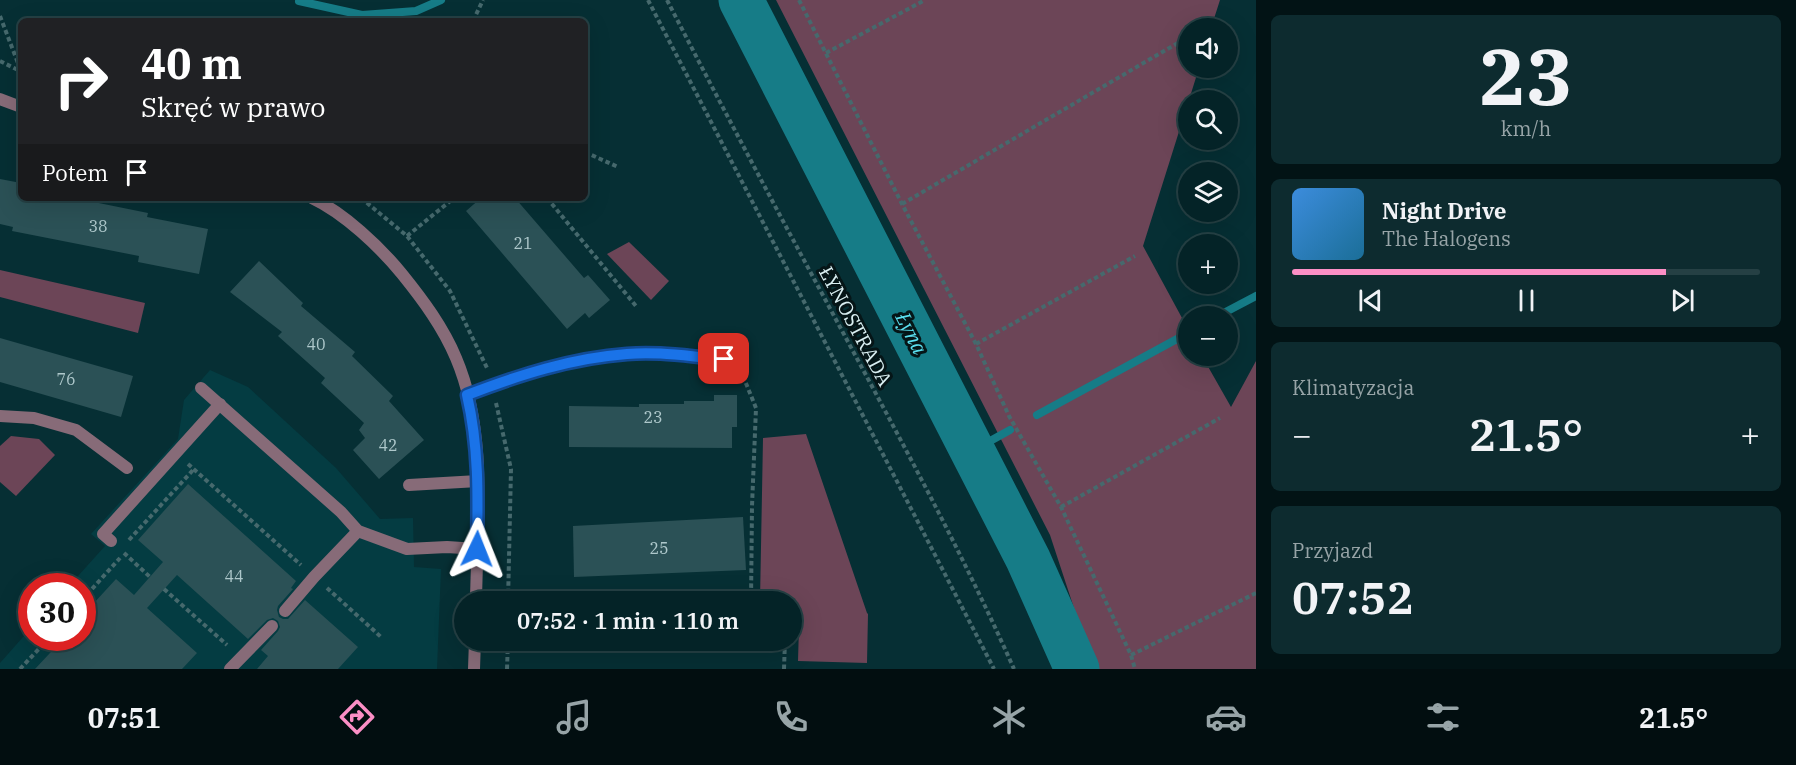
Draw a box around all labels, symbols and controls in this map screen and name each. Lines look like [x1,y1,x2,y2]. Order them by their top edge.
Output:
map controls [1178,18,1238,366]
button: sound [1178,18,1238,78]
text: 23 [1479,25,1573,126]
text: 40 m [141,36,242,91]
icon: right [42,42,120,120]
text: Skręć w prawo [141,89,326,124]
button: search [1178,90,1238,150]
text: km/h [1501,115,1551,142]
icon: arrive [120,156,153,189]
text: Potem [42,158,108,187]
button: layers [1178,162,1238,222]
text: Night Drive [1382,196,1507,225]
house number: 38 [88,216,108,236]
text: The Halogens [1382,225,1511,252]
house number: 21 [513,233,533,253]
button: + [1178,234,1238,294]
street label: ŁYNOSTRADA [813,261,899,391]
icon: previous [1354,284,1387,317]
icon: pause [1510,284,1543,317]
icon: next [1666,284,1699,317]
water label: Łyna [889,306,935,359]
button: − [1178,306,1238,366]
pin [698,333,749,384]
house number: 40 [306,334,326,354]
icon: arrive [707,342,740,375]
house number: 76 [56,369,76,389]
text: Klimatyzacja [1292,374,1414,401]
text: 21.5° [1469,405,1583,463]
house number: 23 [643,407,663,427]
text: − [1292,413,1312,456]
text: + [1740,413,1760,456]
house number: 42 [378,435,398,455]
position arrow [445,517,509,581]
text: Przyjazd [1292,537,1373,564]
house number: 25 [649,538,669,558]
house number: 44 [224,566,244,586]
text: 07:52 [1292,568,1413,626]
speed limit sign: 30 [18,573,96,651]
text: 07:52 · 1 min · 110 m [517,606,739,635]
icon: directions [336,696,378,738]
icon: music [553,696,595,738]
icon: phone [770,696,812,738]
icon: climate [988,696,1030,738]
icon: car [1205,696,1247,738]
icon: filters [1422,696,1464,738]
text: 07:51 [88,700,161,735]
text: 21.5° [1639,700,1708,735]

